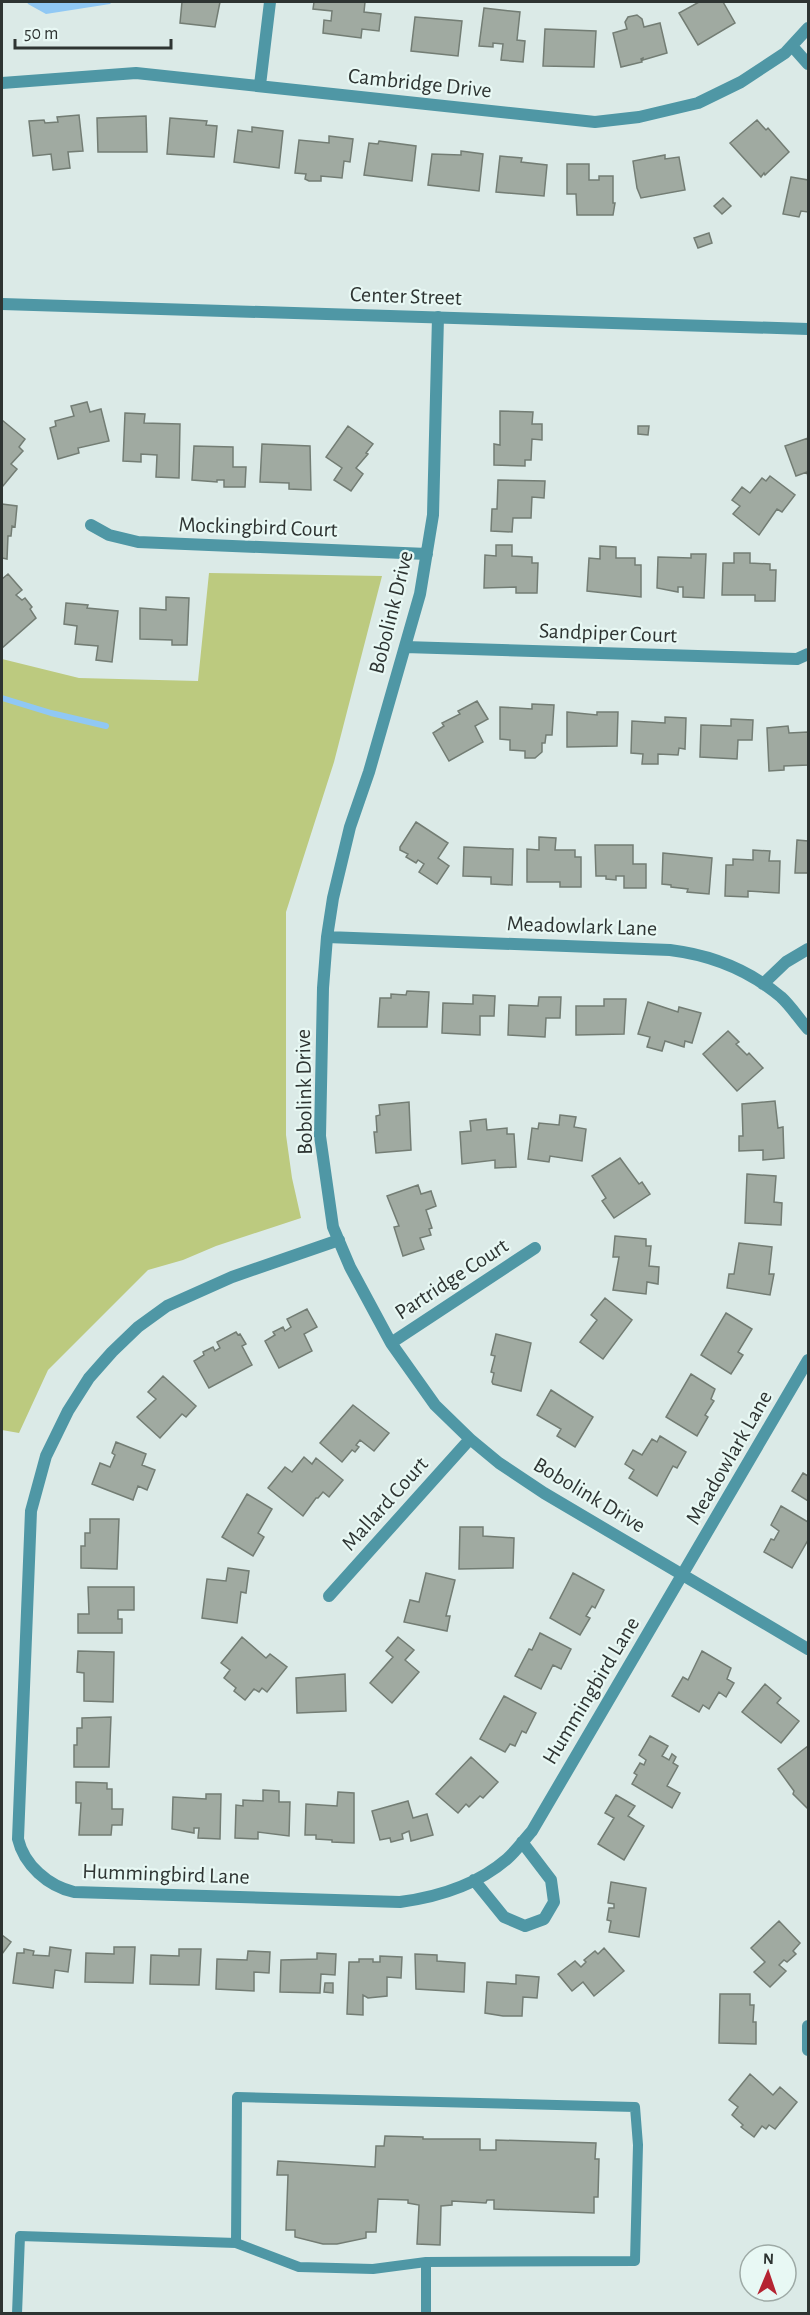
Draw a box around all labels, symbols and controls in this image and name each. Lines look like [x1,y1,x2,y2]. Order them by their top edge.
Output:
scale bar [15,12,171,50]
text: 50 m [24,25,58,43]
street label: Cambridge Drive [347,65,493,101]
street label: Center Street [350,283,462,309]
street label: Mockingbird Court [178,513,338,541]
street label: Bobolink Drive [365,548,417,676]
street label: Sandpiper Court [539,620,677,646]
street label: Meadowlark Lane [506,912,658,940]
street label: Bobolink Drive [292,1029,316,1155]
street label: Partridge Court [391,1234,512,1324]
street label: Meadowlark Lane [682,1387,776,1528]
street label: Mallard Court [337,1453,432,1555]
street label: Bobolink Drive [530,1453,649,1537]
street label: Hummingbird Lane [538,1613,643,1768]
street label: Hummingbird Lane [82,1860,250,1888]
north arrow [738,2243,798,2303]
text: N [763,2251,774,2267]

